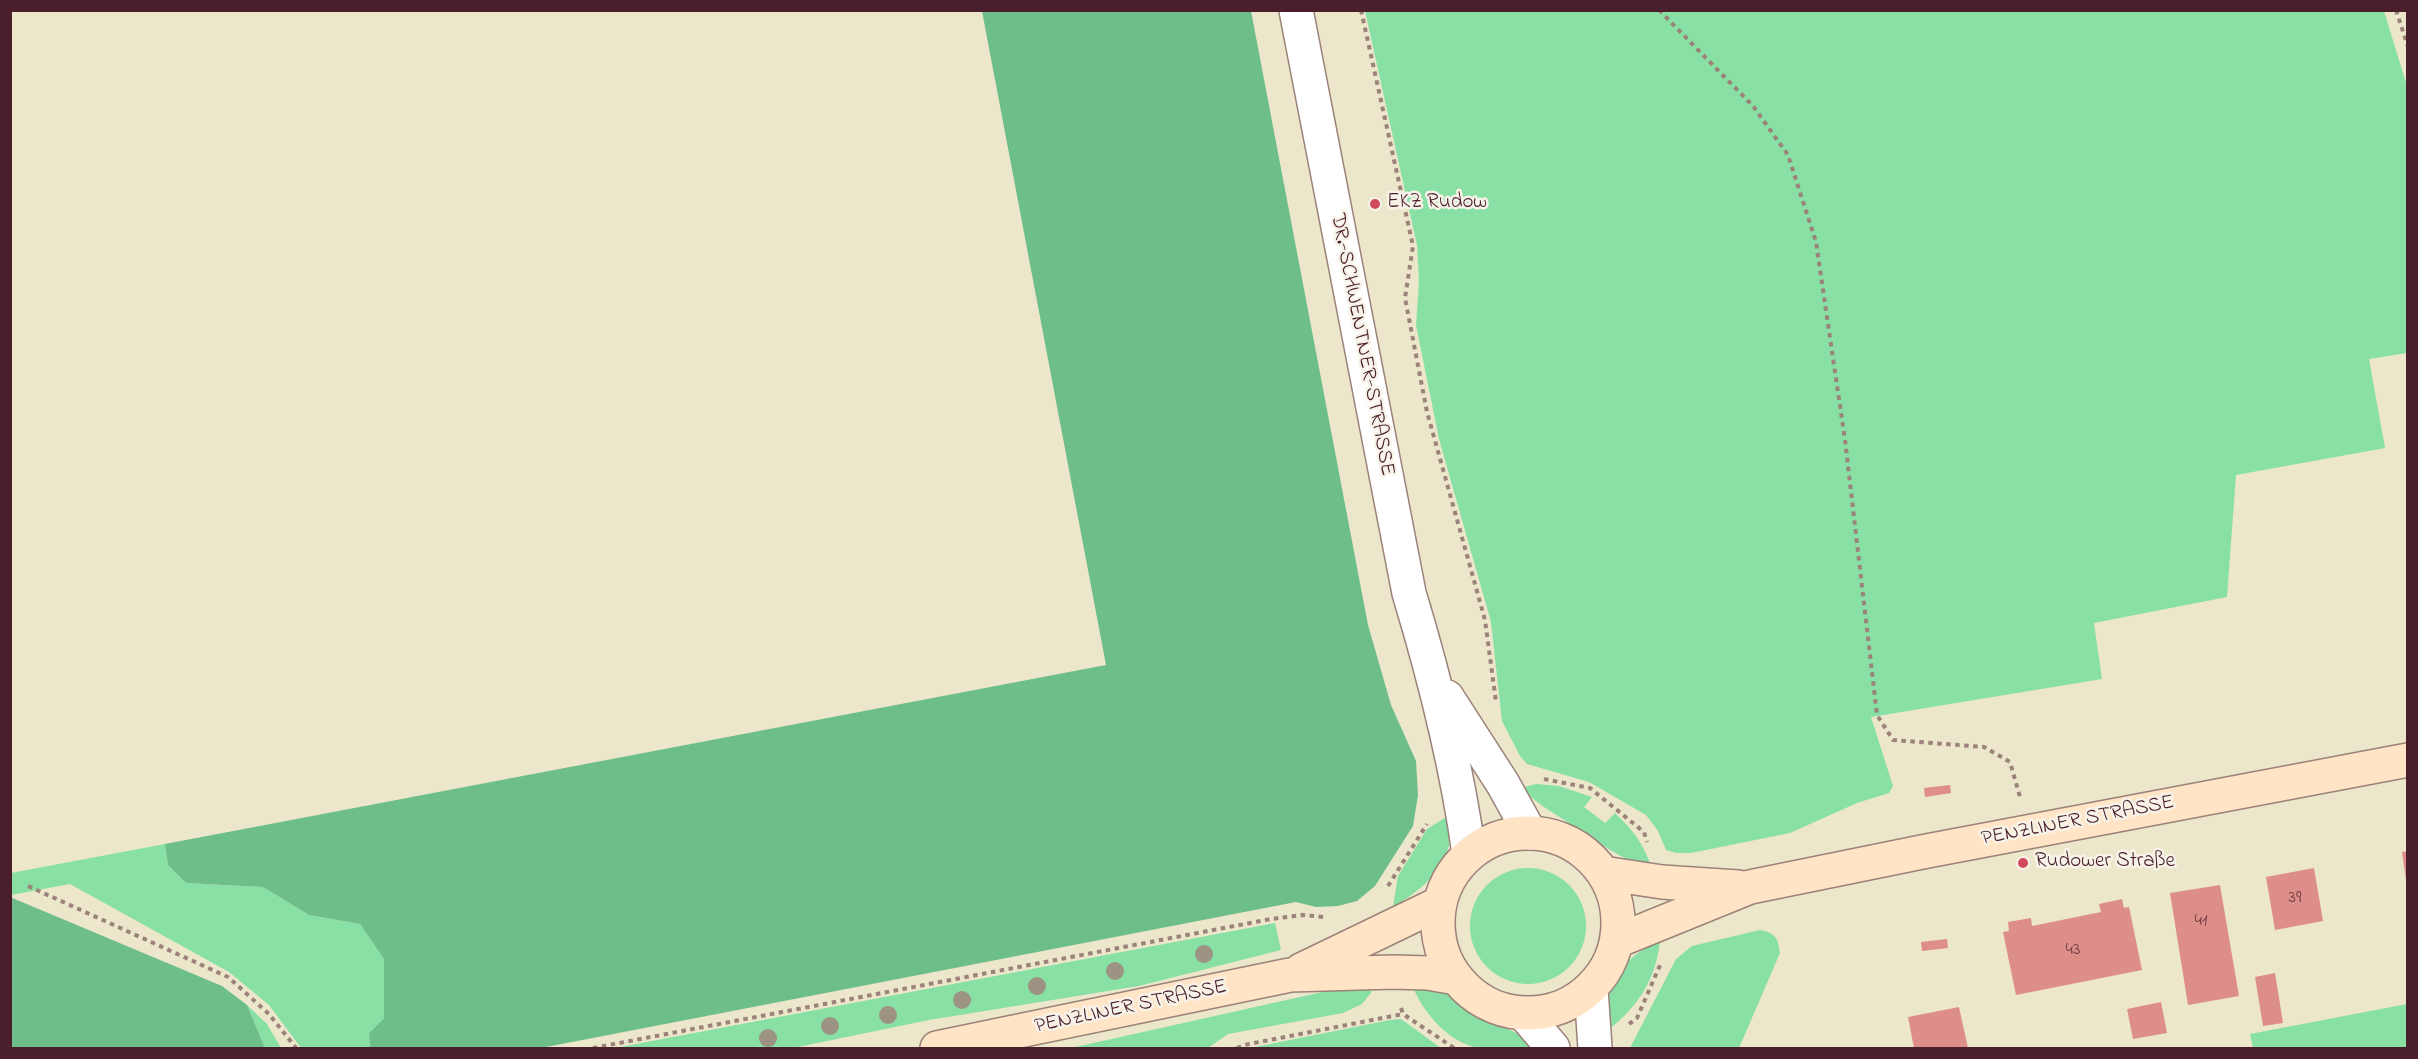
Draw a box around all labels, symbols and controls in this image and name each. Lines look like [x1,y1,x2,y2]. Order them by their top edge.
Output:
place label: EKZ Rudow [1387,191,1487,217]
marker: EKZ Rudow [1368,197,1382,211]
street label: DR.-SCHWENTNER-STRASSE [1323,212,1399,478]
street label: PENZLINER STRASSE [1979,791,2177,853]
place label: Rudower Straße [2035,850,2175,876]
marker: Rudower Straße [2016,856,2030,870]
house number: 39 [2289,888,2301,910]
house number: 41 [2194,911,2208,933]
house number: 43 [2066,940,2080,962]
street label: PENZLINER STRASSE [1033,975,1229,1041]

